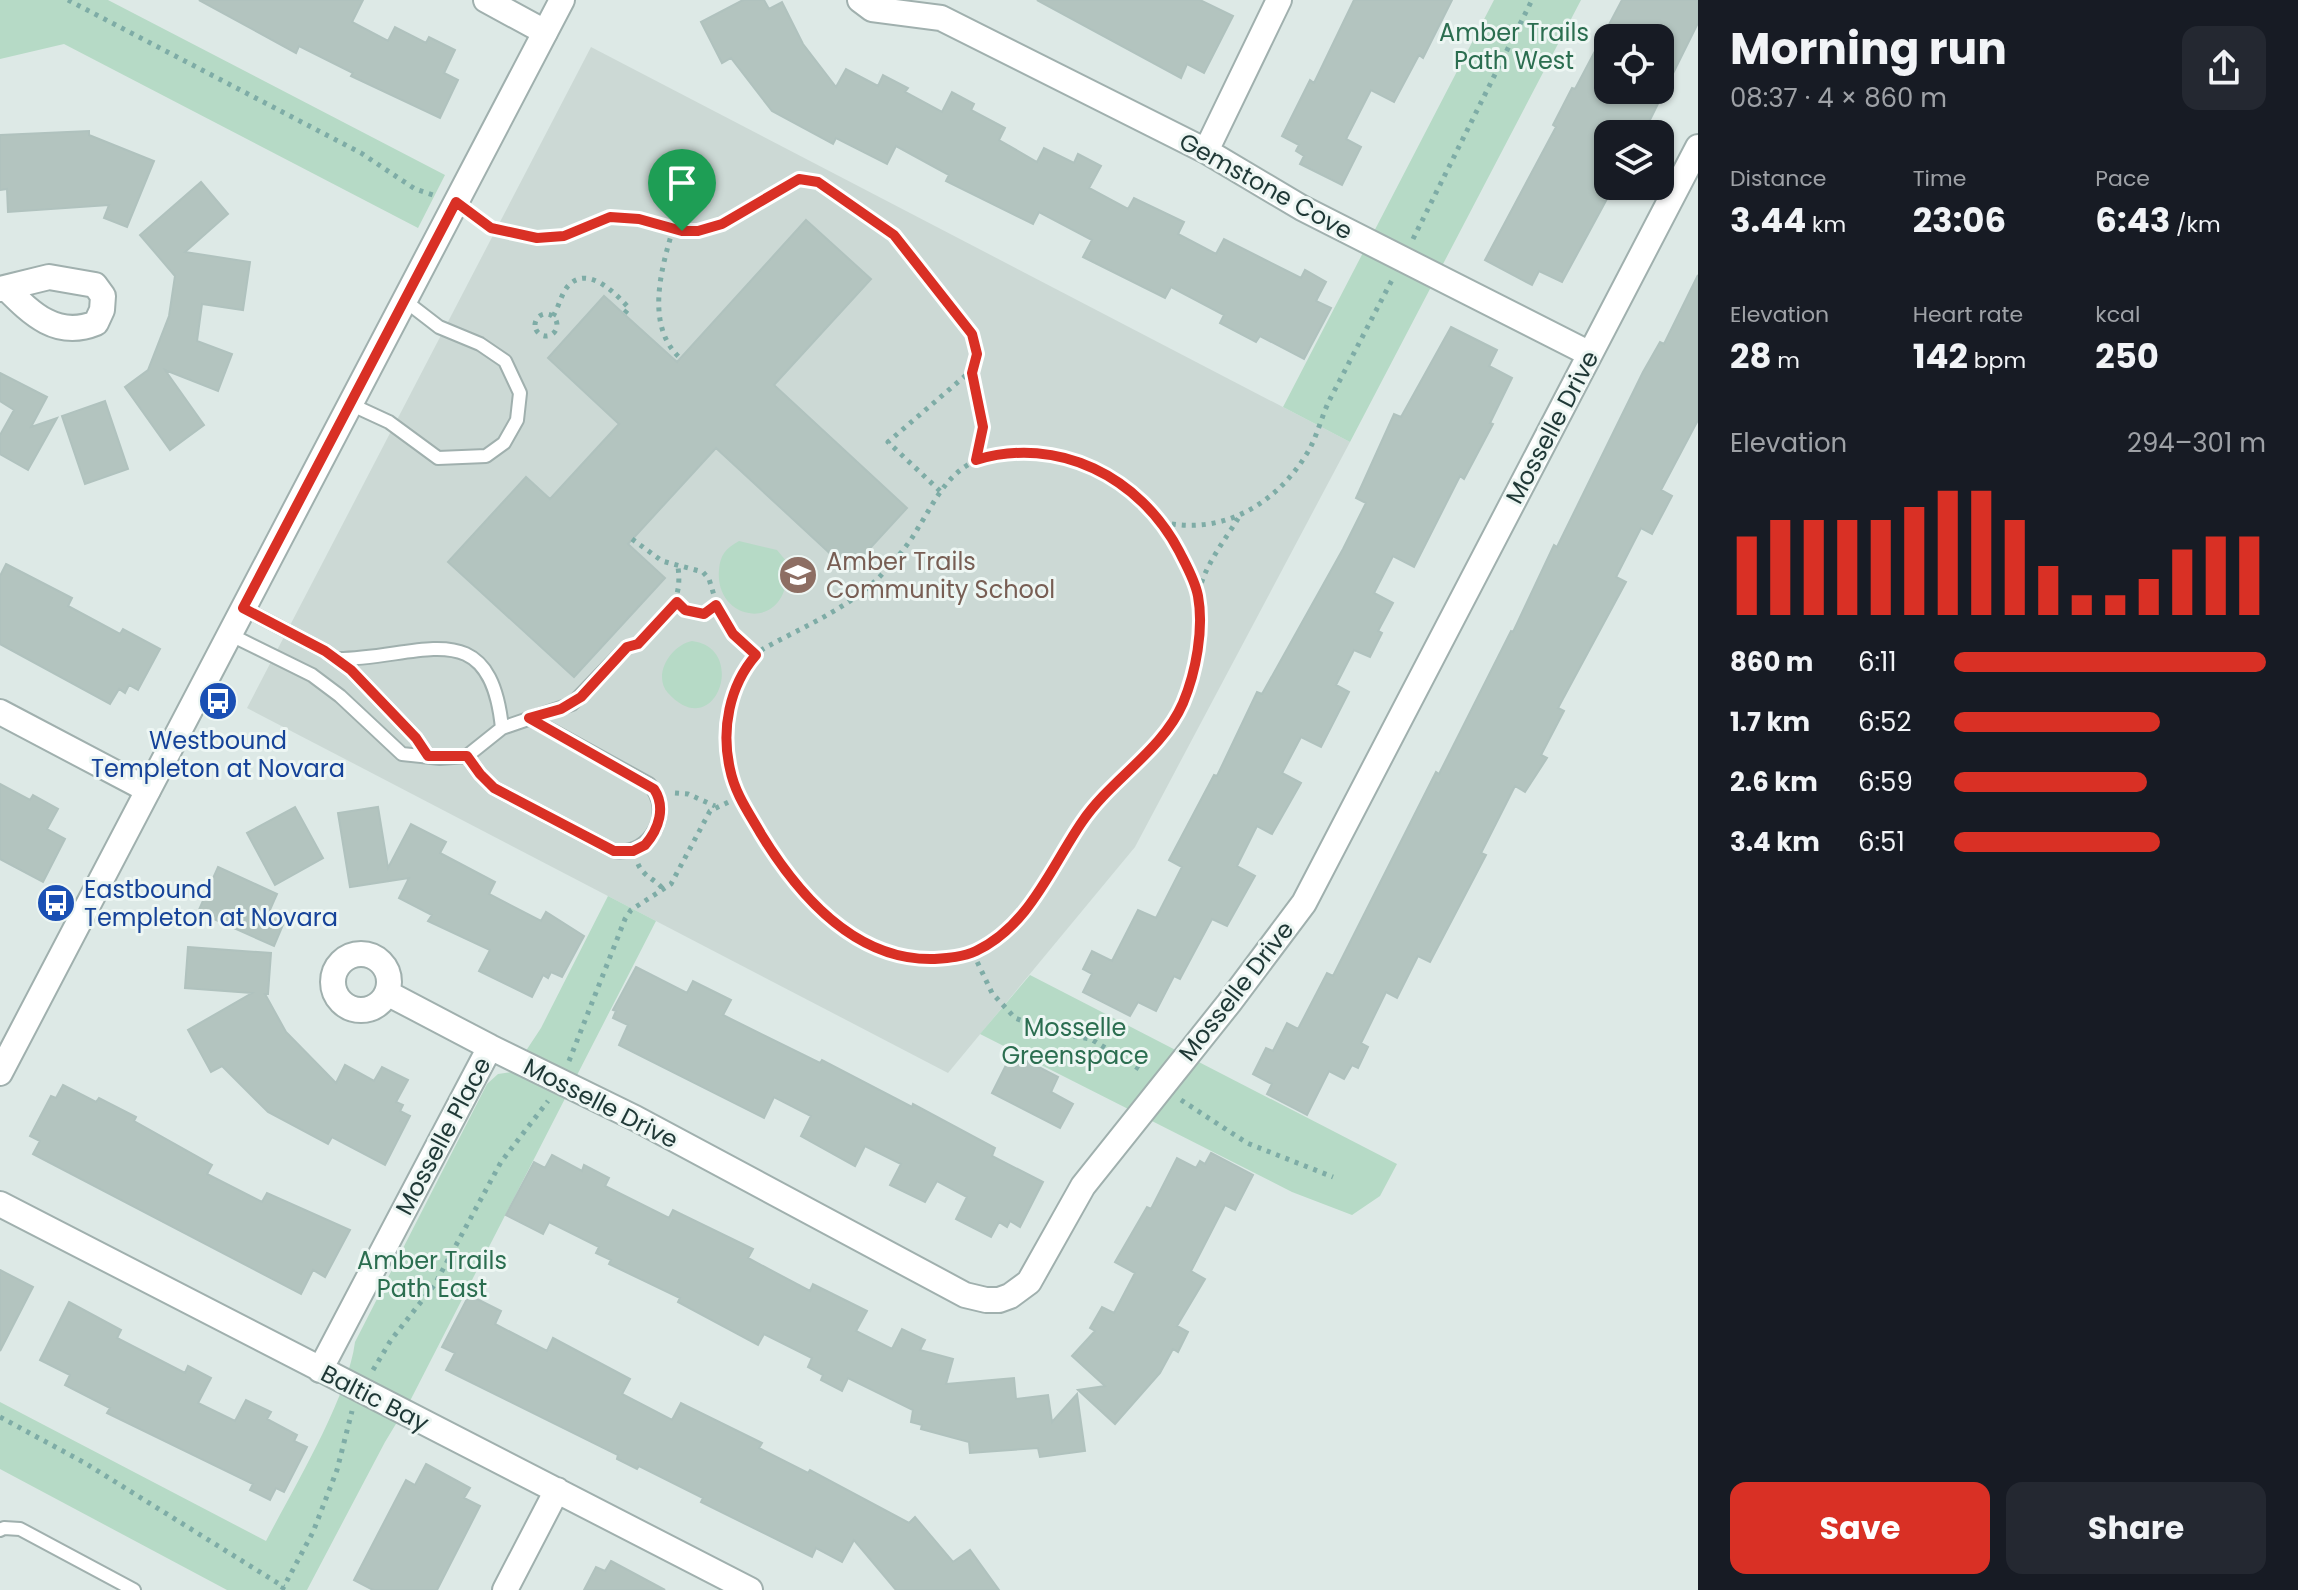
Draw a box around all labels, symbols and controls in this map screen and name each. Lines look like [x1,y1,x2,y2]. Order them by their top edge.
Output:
park label: Amber Trails Path West [1439,16,1589,77]
text: Morning run [1730,18,2007,79]
map controls [1594,24,1674,200]
button: locate [1594,24,1674,104]
button: share [2182,26,2266,110]
text: 08:37 · 4 × 860 m [1730,80,1947,116]
button: layers [1594,120,1674,200]
street label: Gemstone Cove [1173,125,1359,247]
pin [648,149,716,231]
icon: arrive [660,161,704,205]
text: Distance [1730,163,1826,194]
text: Time [1913,163,1966,194]
text: Pace [2095,163,2150,194]
text: 3.44 [1730,196,1806,244]
text: 23:06 [1913,196,2006,244]
text: 6:43 [2095,196,2170,244]
text: km [1806,209,1846,240]
text: /km [2170,209,2221,240]
text: Elevation [1730,299,1829,330]
text: Heart rate [1913,299,2023,330]
text: kcal [2095,299,2140,330]
text: 28 [1730,332,1771,380]
text: 142 [1913,332,1968,380]
text: 250 [2095,332,2159,380]
street label: Mosselle Drive [1498,345,1606,509]
text: m [1771,345,1800,376]
text: bpm [1968,345,2026,376]
text: Elevation [1730,425,1847,461]
text: 294–301 m [2127,425,2266,461]
place label: Amber Trails Community School [826,545,1055,606]
school or university icon: Amber Trails Community School [777,554,819,596]
text: 860 m [1730,644,1813,680]
text: 6:11 [1858,644,1897,680]
bus stop icon: Westbound Templeton at Novara [197,680,239,722]
text: 1.7 km [1730,704,1810,740]
text: 6:52 [1858,704,1911,740]
place label: Westbound Templeton at Novara [91,724,345,785]
text: 2.6 km [1730,764,1818,800]
text: 6:59 [1858,764,1913,800]
text: 3.4 km [1730,824,1820,860]
text: 6:51 [1858,824,1905,860]
place label: Eastbound Templeton at Novara [84,873,338,934]
bus stop icon: Eastbound Templeton at Novara [35,882,77,924]
street label: Mosselle Drive [1171,914,1301,1068]
park label: Mosselle Greenspace [1001,1011,1149,1072]
street label: Mosselle Drive [518,1050,684,1156]
street label: Mosselle Place [387,1051,499,1221]
park label: Amber Trails Path East [357,1244,507,1305]
street label: Baltic Bay [315,1357,435,1439]
button: Save [1730,1482,1990,1574]
button: Share [2006,1482,2266,1574]

